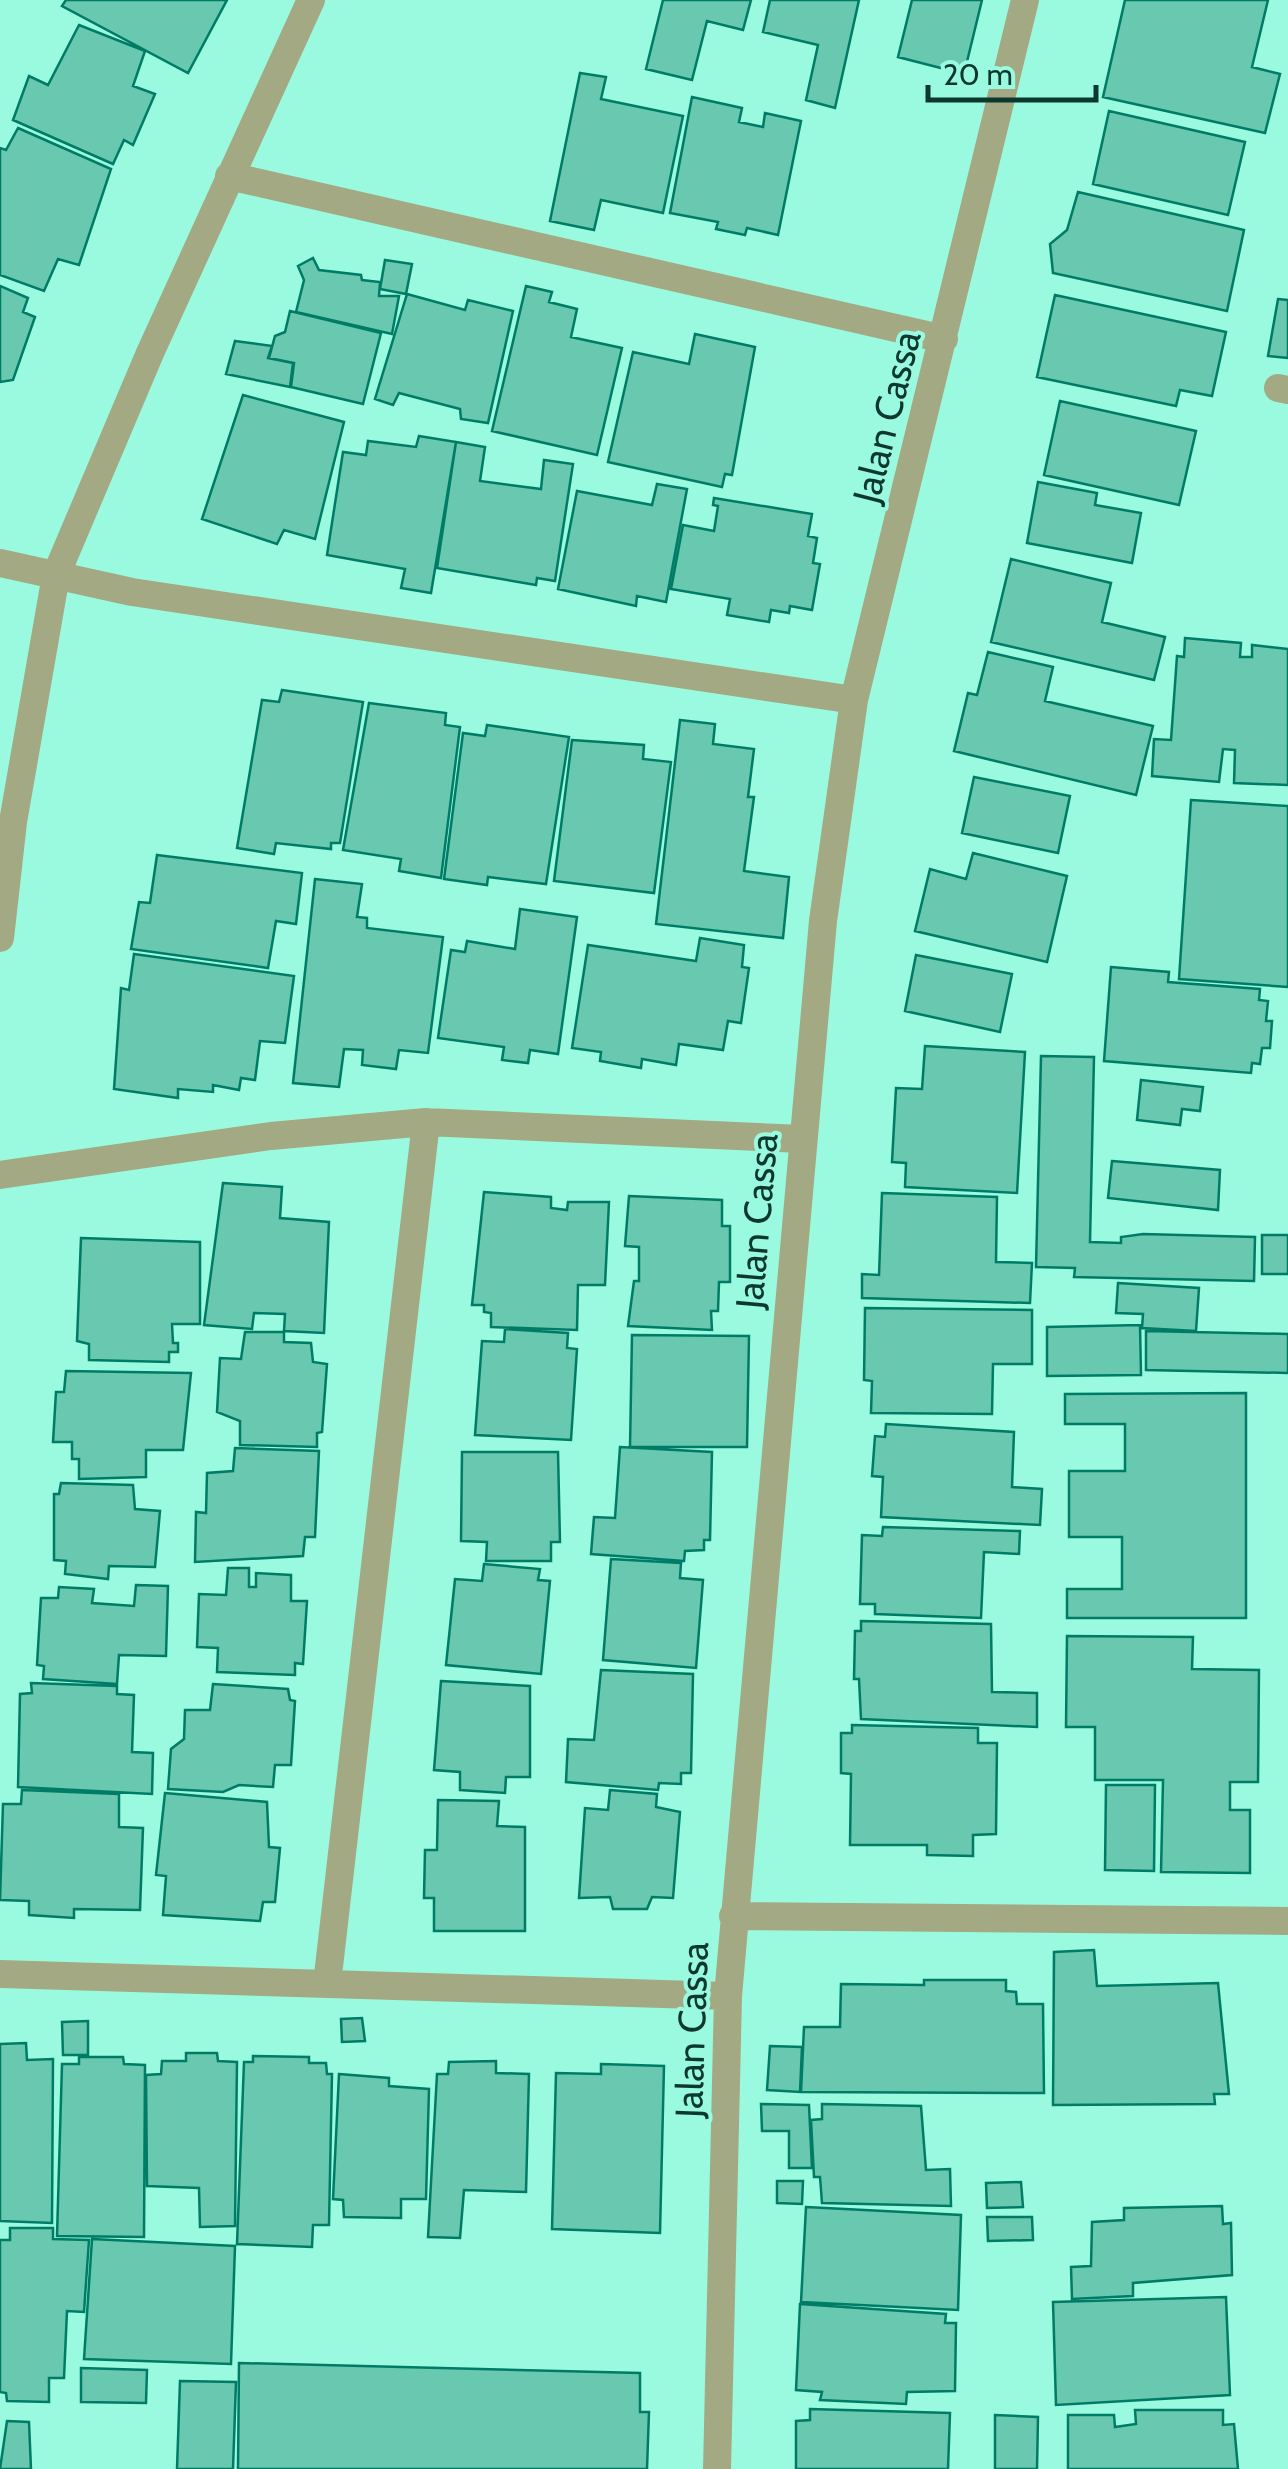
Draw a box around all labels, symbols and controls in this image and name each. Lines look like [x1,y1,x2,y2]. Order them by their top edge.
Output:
scale bar [928,40,1096,102]
text: 20 m [943,56,1013,93]
street label: Jalan Cassa [842,326,931,509]
street label: Jalan Cassa [725,1131,788,1312]
street label: Jalan Cassa [665,1941,718,2120]

